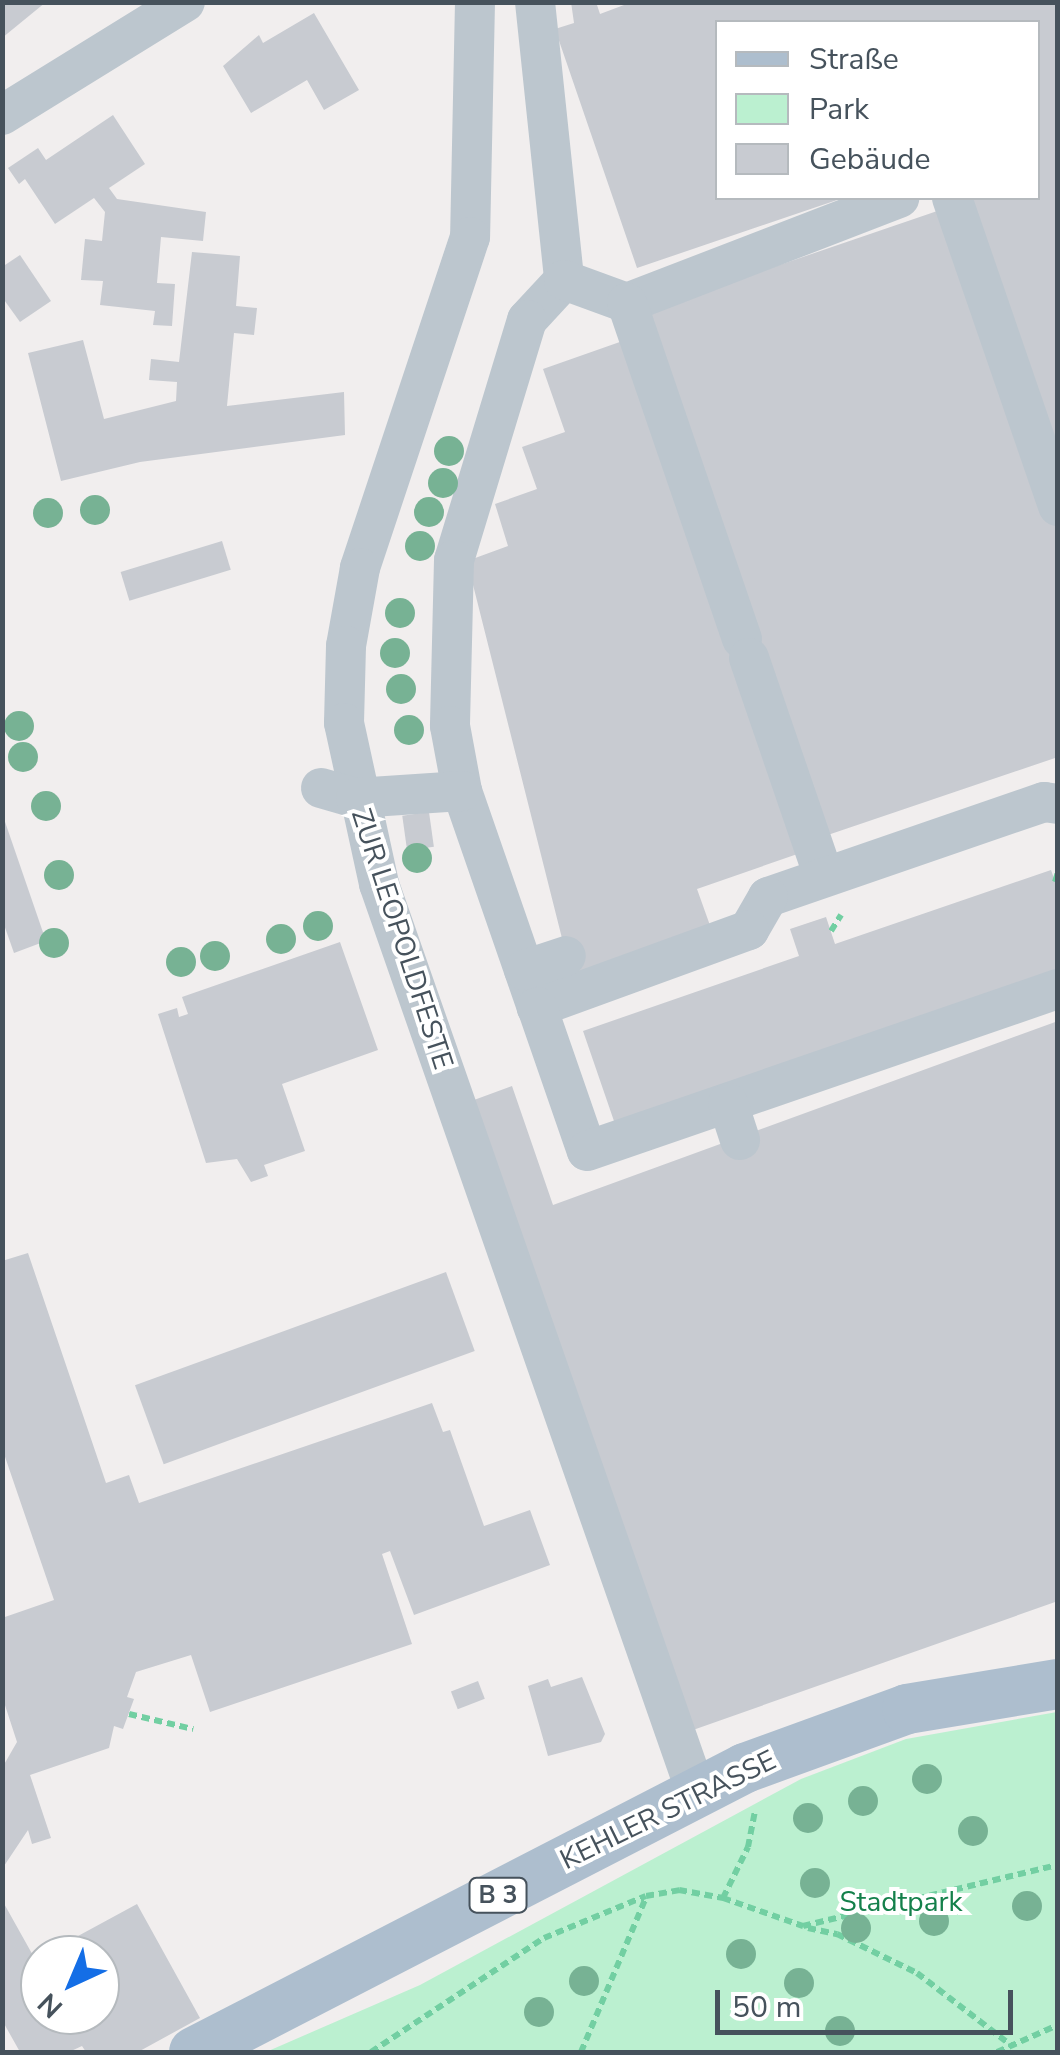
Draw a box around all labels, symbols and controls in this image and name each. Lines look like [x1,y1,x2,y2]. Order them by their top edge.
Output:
legend [715,20,1040,200]
text: Straße [809,39,899,80]
text: Park [809,89,869,130]
text: Gebäude [809,139,930,180]
street label: ZUR LEOPOLDFESTE [344,804,460,1074]
street label: KEHLER STRASSE [555,1743,781,1877]
road number: B 3 [468,1875,528,1915]
park label: Stadtpark [839,1885,963,1919]
north arrow [20,1935,120,2035]
scale bar [720,1970,1018,2032]
text: N [30,1984,71,2026]
text: 50 m [732,1987,801,2028]

